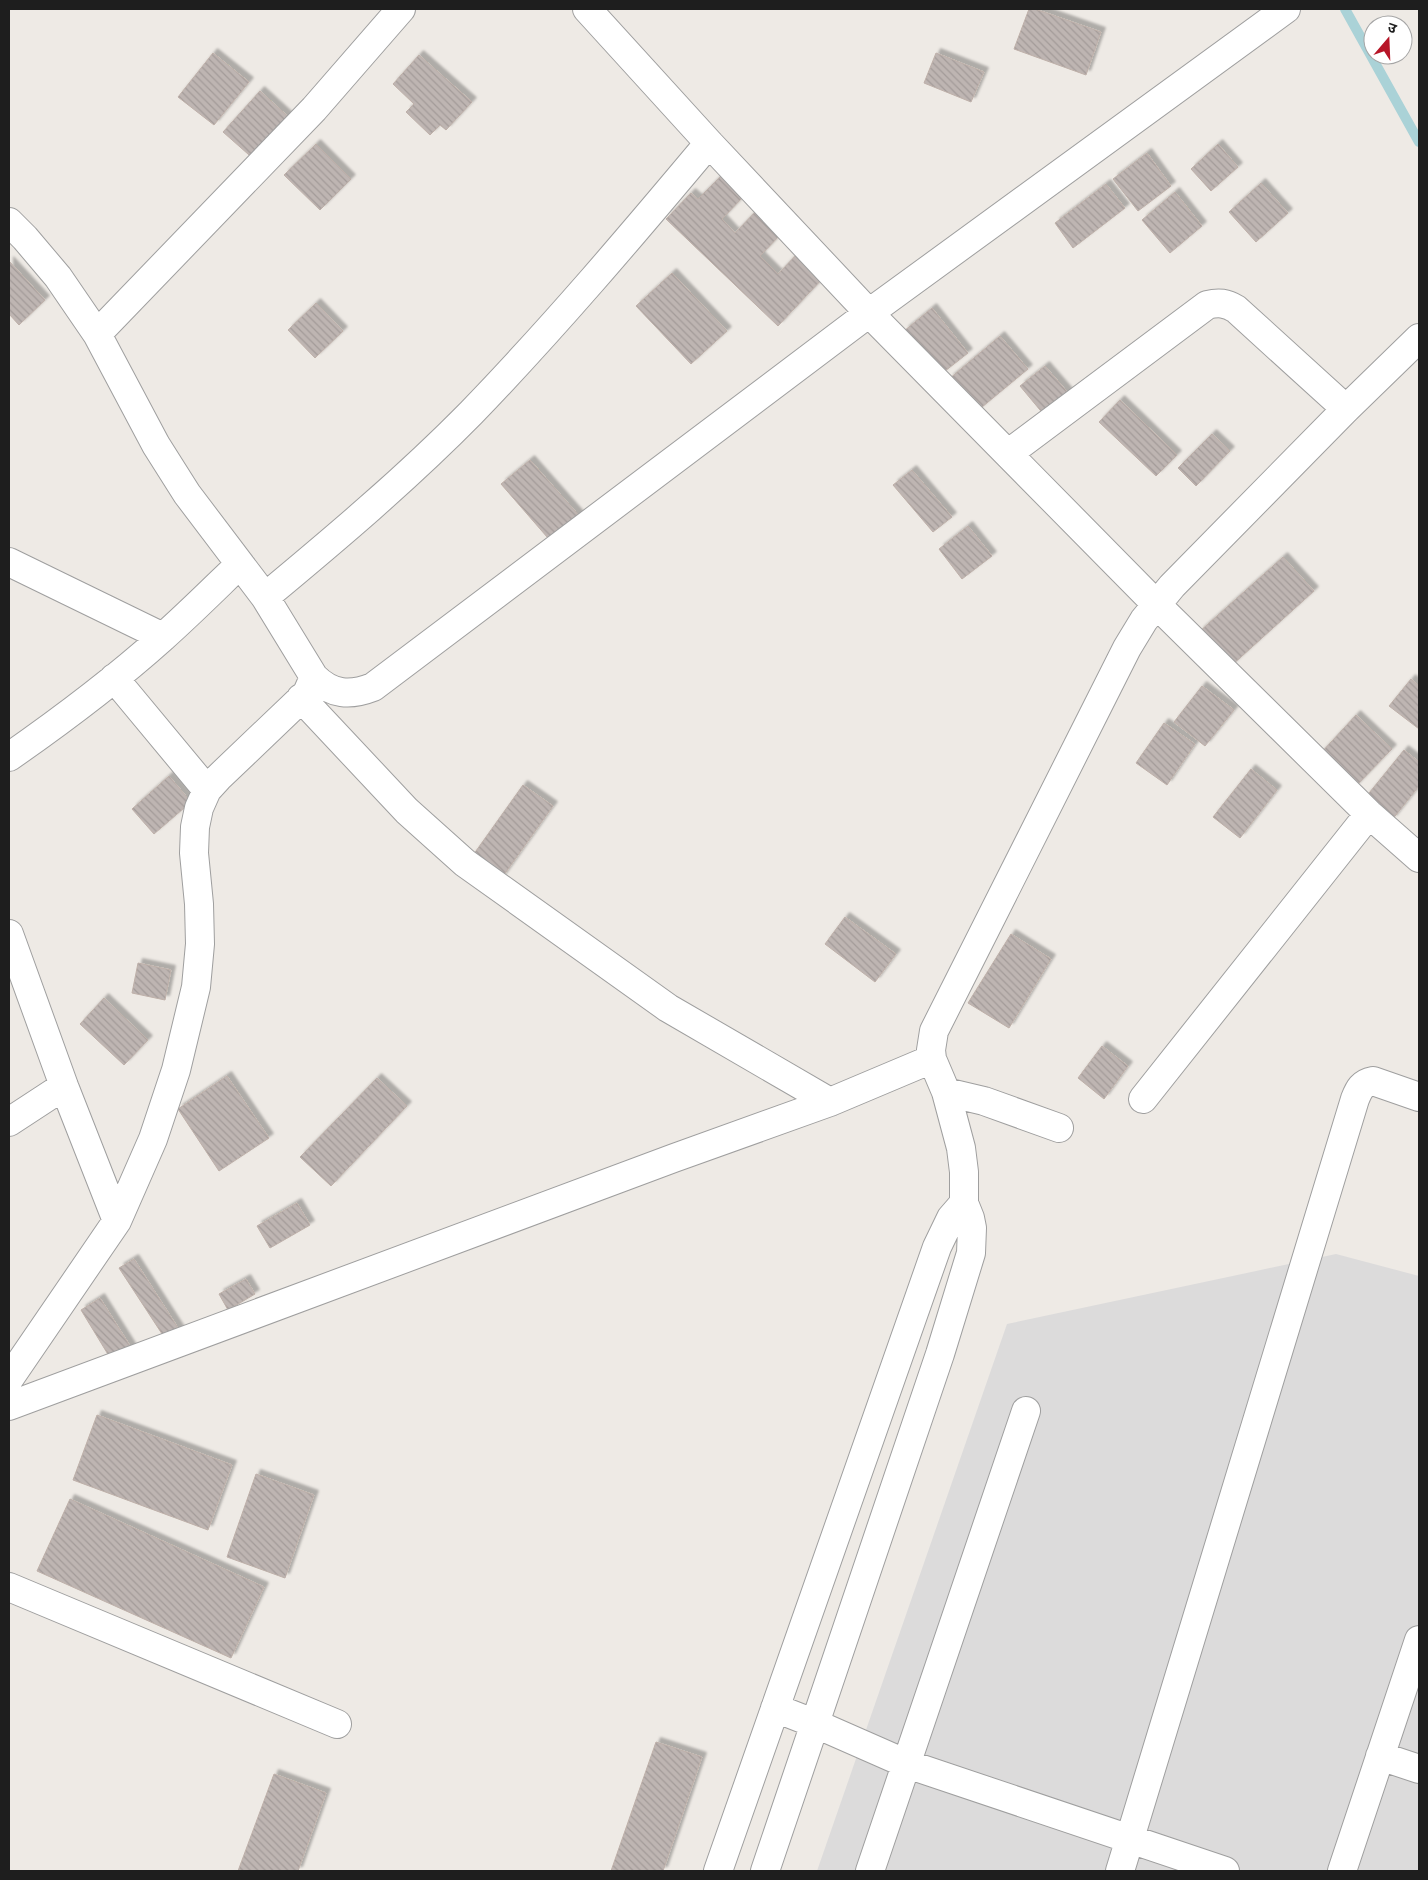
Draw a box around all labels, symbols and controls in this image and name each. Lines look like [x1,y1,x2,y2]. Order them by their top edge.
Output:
north arrow [1363,15,1413,65]
text: उ [1386,19,1399,37]

